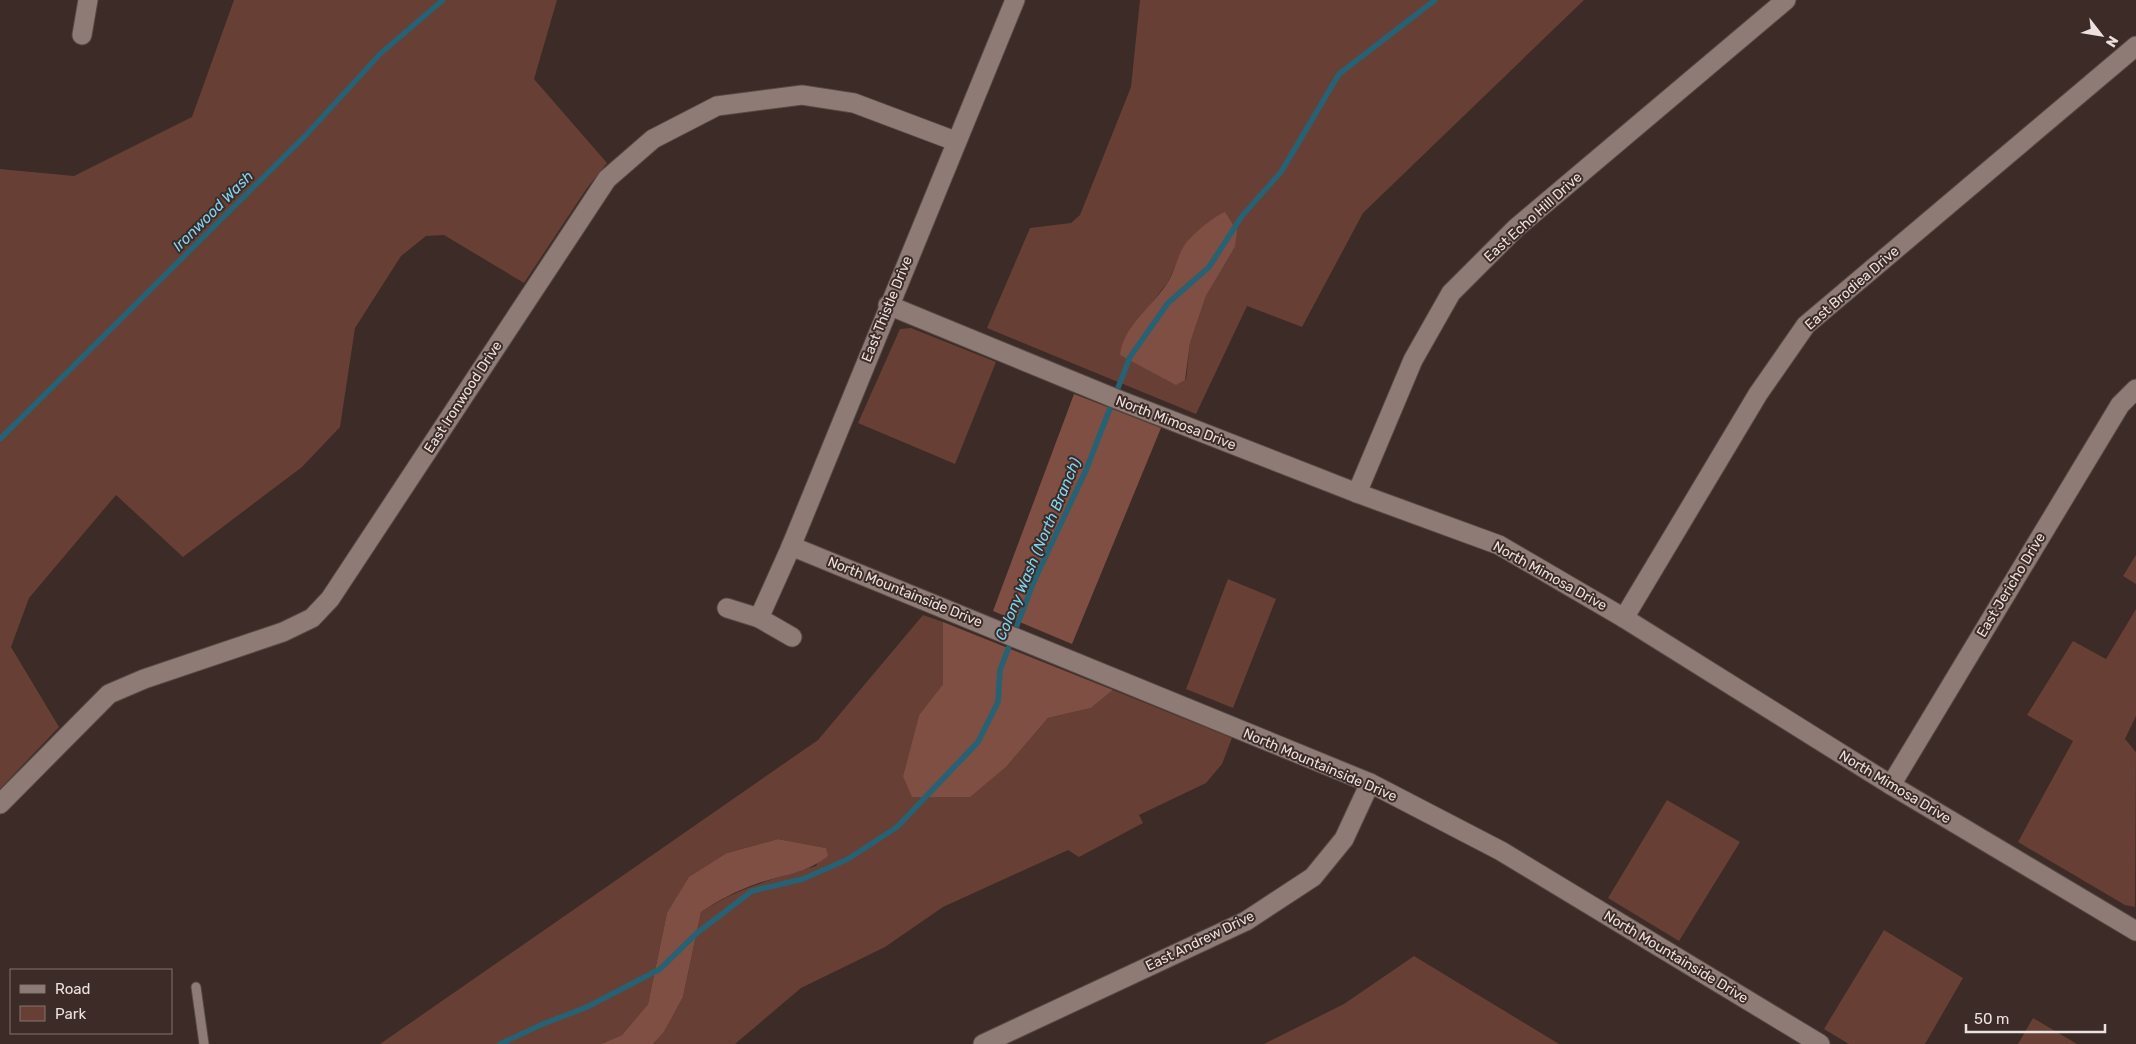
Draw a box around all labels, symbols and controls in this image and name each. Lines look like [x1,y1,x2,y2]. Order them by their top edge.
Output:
north arrow [2076,10,2126,60]
text: N [2102,33,2122,50]
water label: Ironwood Wash [169,167,257,255]
street label: East Echo Hill Drive [1481,169,1586,265]
street label: East Brodiea Drive [1801,242,1903,334]
street label: East Thistle Drive [858,253,916,364]
street label: East Ironwood Drive [420,338,506,456]
street label: North Mimosa Drive [1113,392,1239,454]
water label: Colony Wash (North Branch) [991,455,1085,643]
street label: East Jericho Drive [1973,529,2049,640]
street label: North Mimosa Drive [1490,538,1610,614]
street label: North Mountainside Drive [825,553,985,631]
street label: North Mountainside Drive [1241,725,1400,805]
street label: North Mimosa Drive [1836,747,1954,827]
street label: East Andrew Drive [1143,907,1257,975]
street label: North Mountainside Drive [1601,907,1751,1007]
legend [10,969,172,1034]
text: Road [55,980,91,998]
scale bar [1966,1002,2105,1034]
text: Park [55,1005,86,1023]
text: 50 m [1974,1010,2009,1028]

